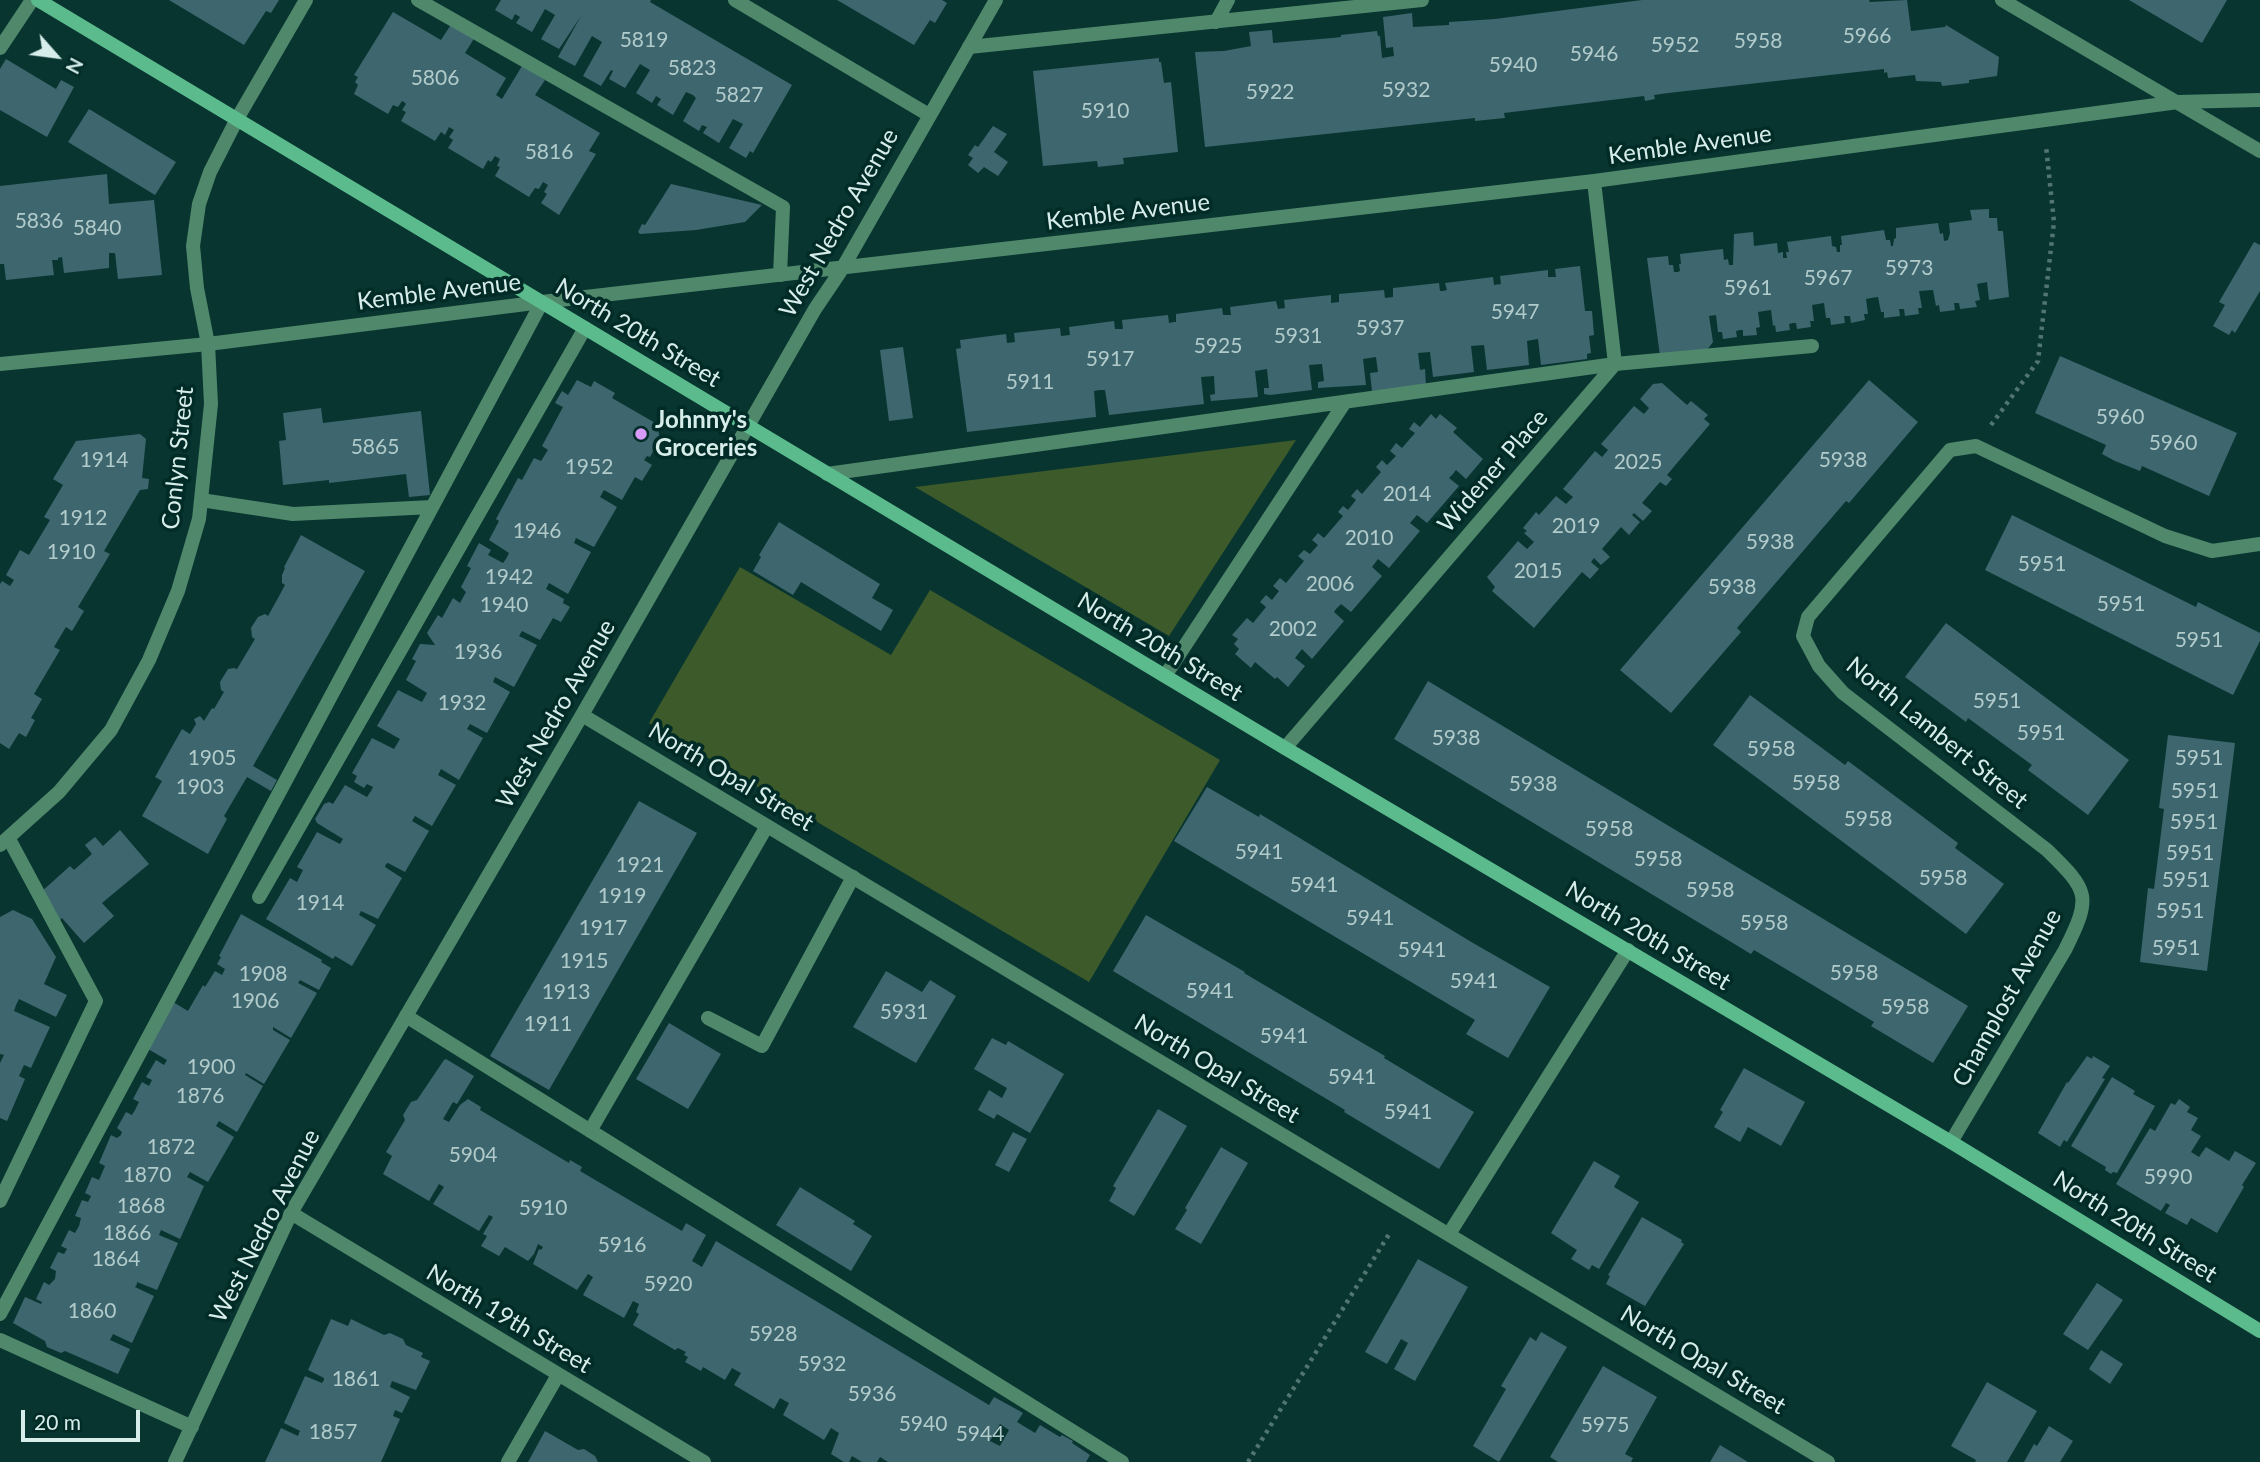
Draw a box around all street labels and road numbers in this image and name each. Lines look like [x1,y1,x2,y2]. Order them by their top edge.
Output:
street label: Kemble Avenue [1606,119,1774,171]
street label: West Nedro Avenue [773,124,905,322]
street label: Kemble Avenue [1044,188,1212,236]
street label: Kemble Avenue [355,268,523,316]
street label: North 20th Street [550,272,726,394]
street label: Conlyn Street [156,385,200,531]
street label: Widener Place [1432,404,1554,538]
street label: North 20th Street [1072,586,1248,708]
street label: West Nedro Avenue [490,615,622,813]
street label: North Lambert Street [1840,651,2034,815]
street label: North Opal Street [643,716,819,838]
street label: North 20th Street [1560,875,1736,997]
street label: Champlost Avenue [1946,904,2068,1092]
street label: North Opal Street [1129,1008,1305,1130]
street label: West Nedro Avenue [204,1125,326,1327]
street label: North 20th Street [2048,1165,2222,1289]
street label: North 19th Street [421,1258,597,1380]
street label: North Opal Street [1615,1299,1791,1421]

